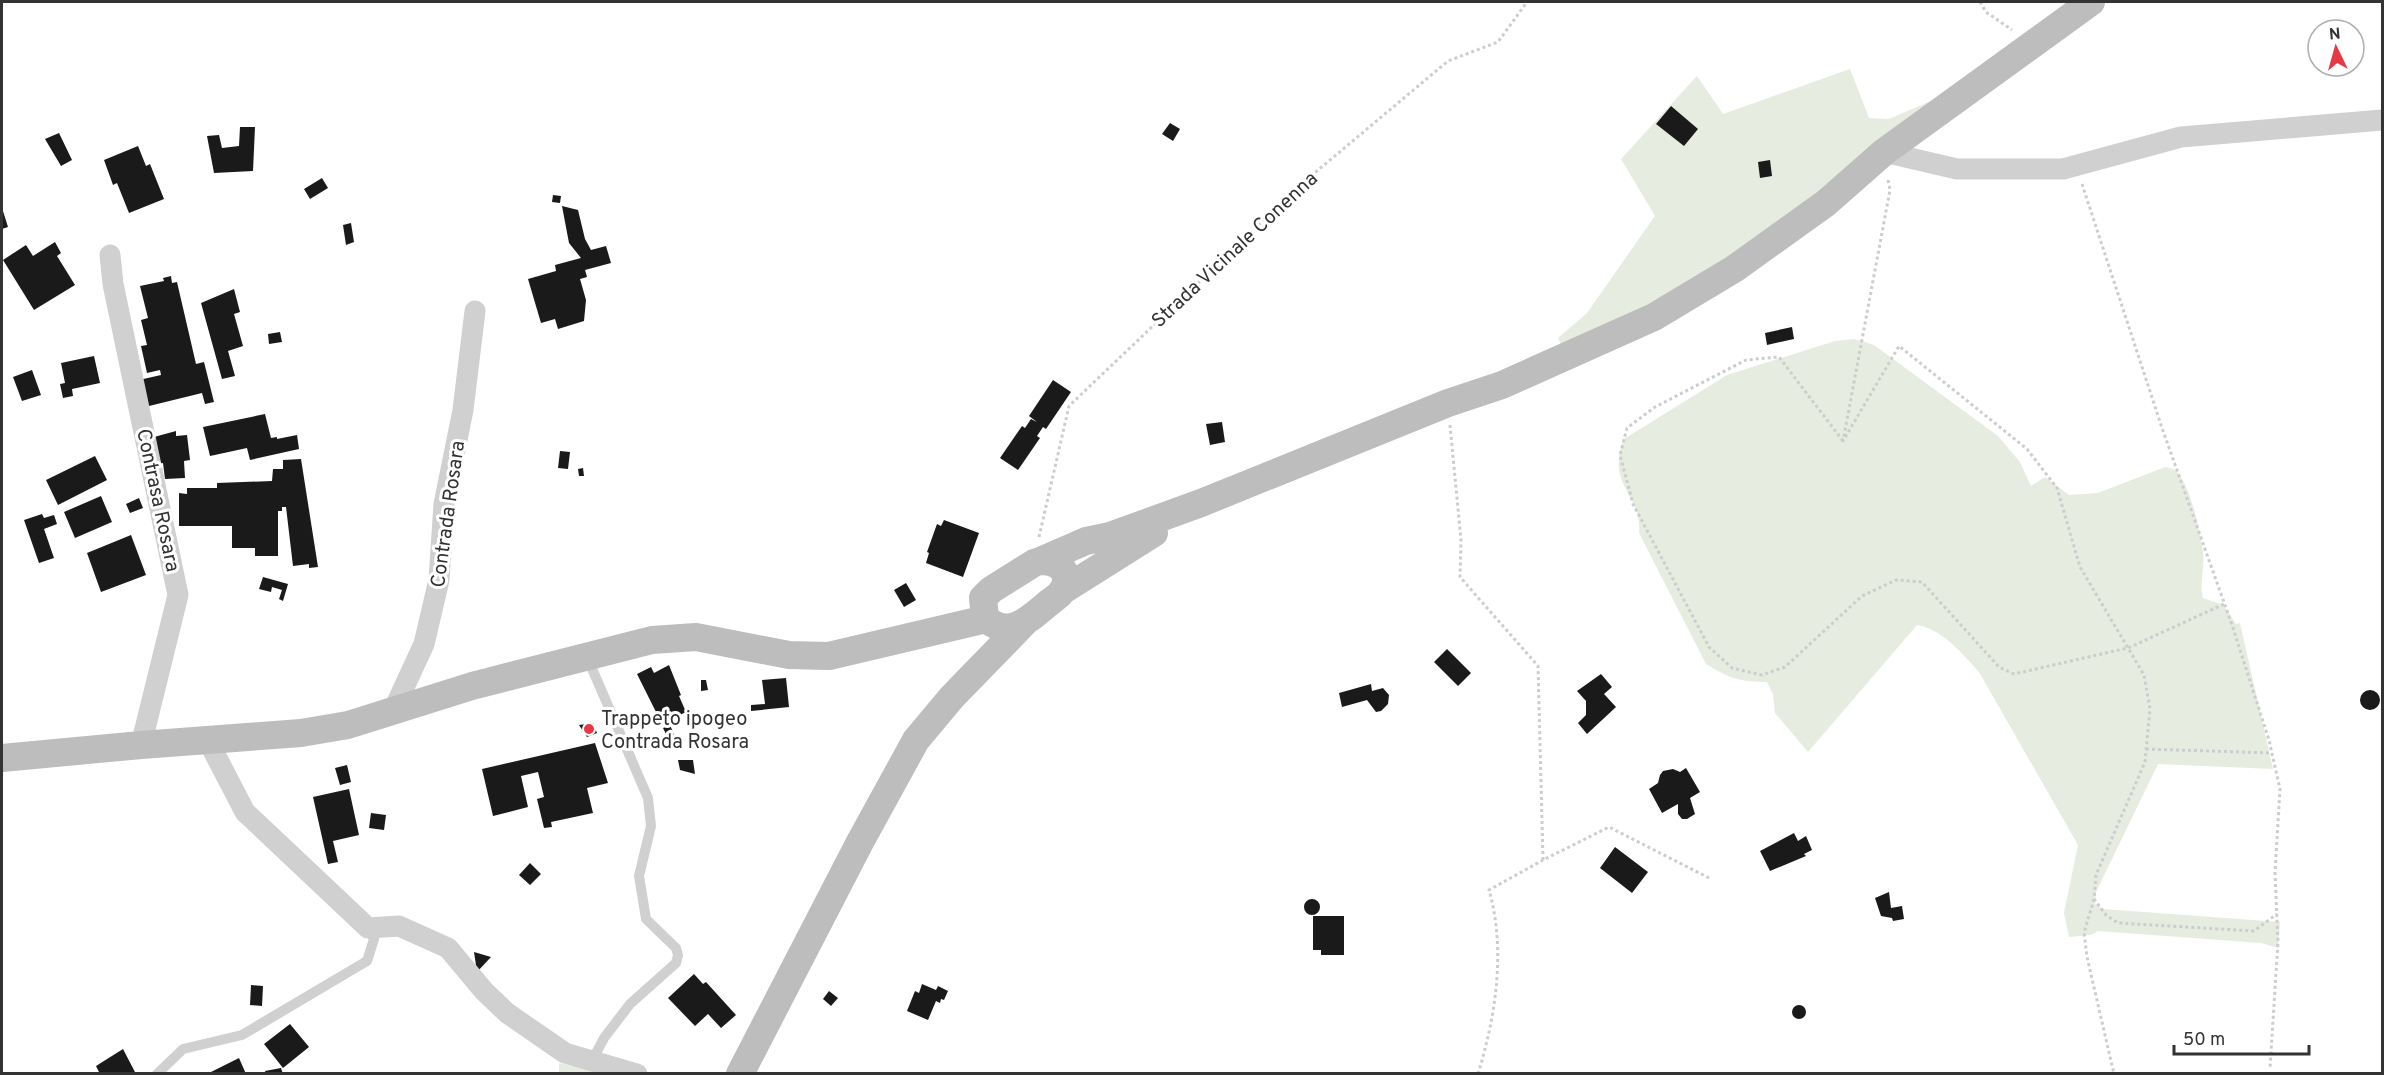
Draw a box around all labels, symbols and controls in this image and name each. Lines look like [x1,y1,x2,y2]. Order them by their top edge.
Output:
north arrow [2306,18,2366,78]
text: N [2328,25,2341,46]
street label: Strada Vicinale Conenna [1147,167,1324,334]
street label: Contrasa Rosara [129,426,185,574]
street label: Contrada Rosara [426,439,472,589]
place label: Trappeto ipogeo Contrada Rosara [601,707,749,756]
marker: Trappeto ipogeo Contrada Rosara [582,722,596,736]
scale bar [2174,1018,2309,1056]
text: 50 m [2183,1029,2225,1052]

